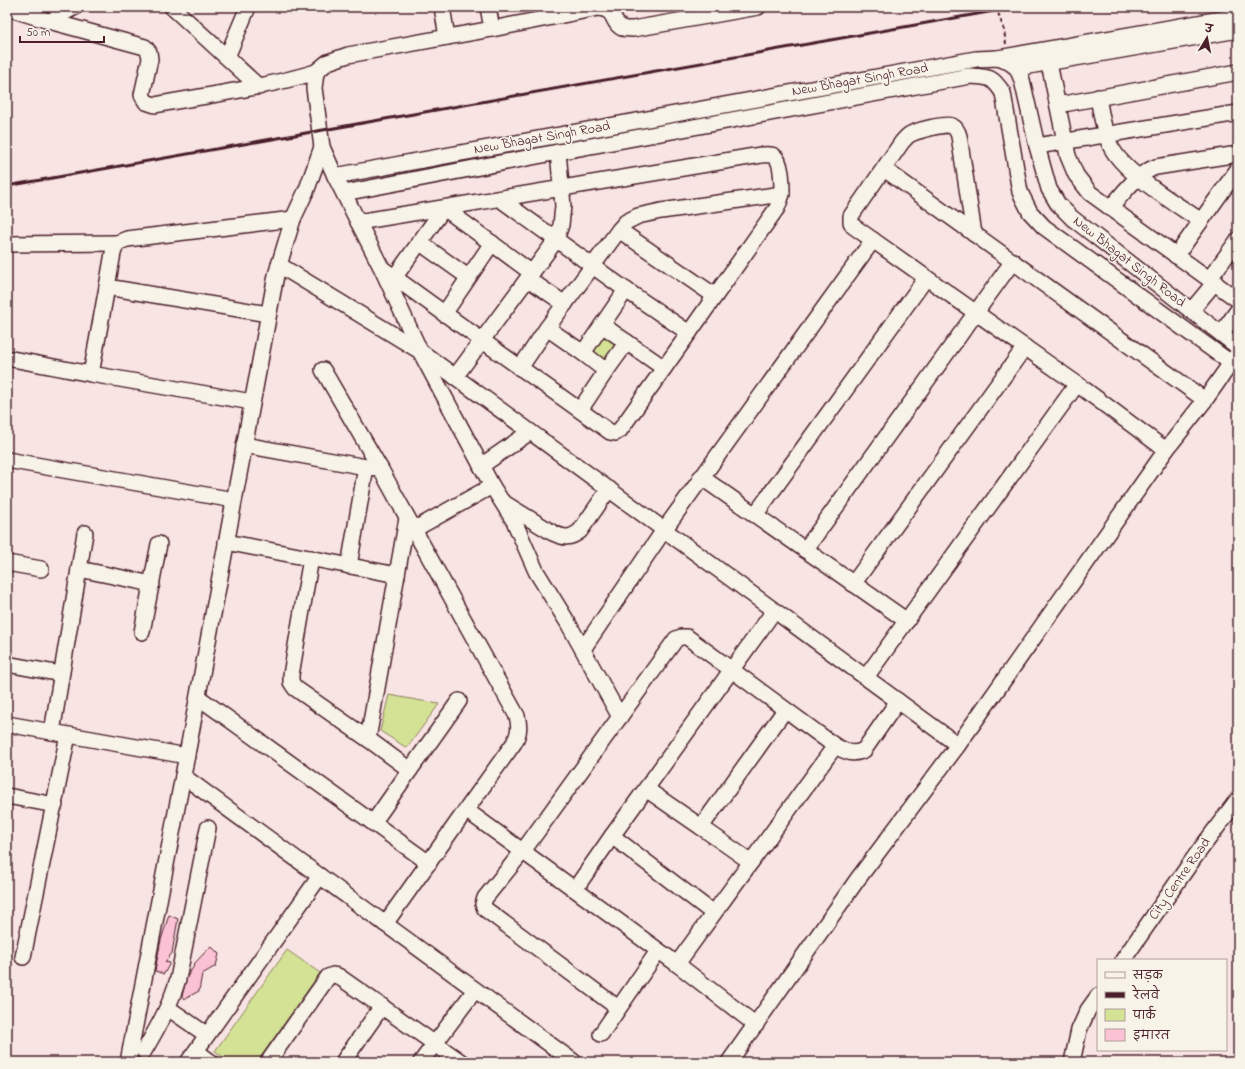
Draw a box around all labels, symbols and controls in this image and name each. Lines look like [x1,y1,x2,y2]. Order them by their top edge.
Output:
scale bar [20,18,104,44]
north arrow [1187,18,1227,58]
text: उ [1203,20,1215,38]
text: 50 m [26,24,50,42]
street label: New Bhagat Singh Road [790,58,930,103]
street label: New Bhagat Singh Road [472,116,612,161]
street label: New Bhagat Singh Road [1068,211,1190,314]
street label: City Centre Road [1144,833,1217,925]
legend [1097,959,1227,1051]
text: सड़क [1132,967,1164,985]
text: रेलवे [1131,984,1160,1005]
text: पार्क [1132,1005,1157,1025]
text: इमारत [1133,1027,1171,1045]

